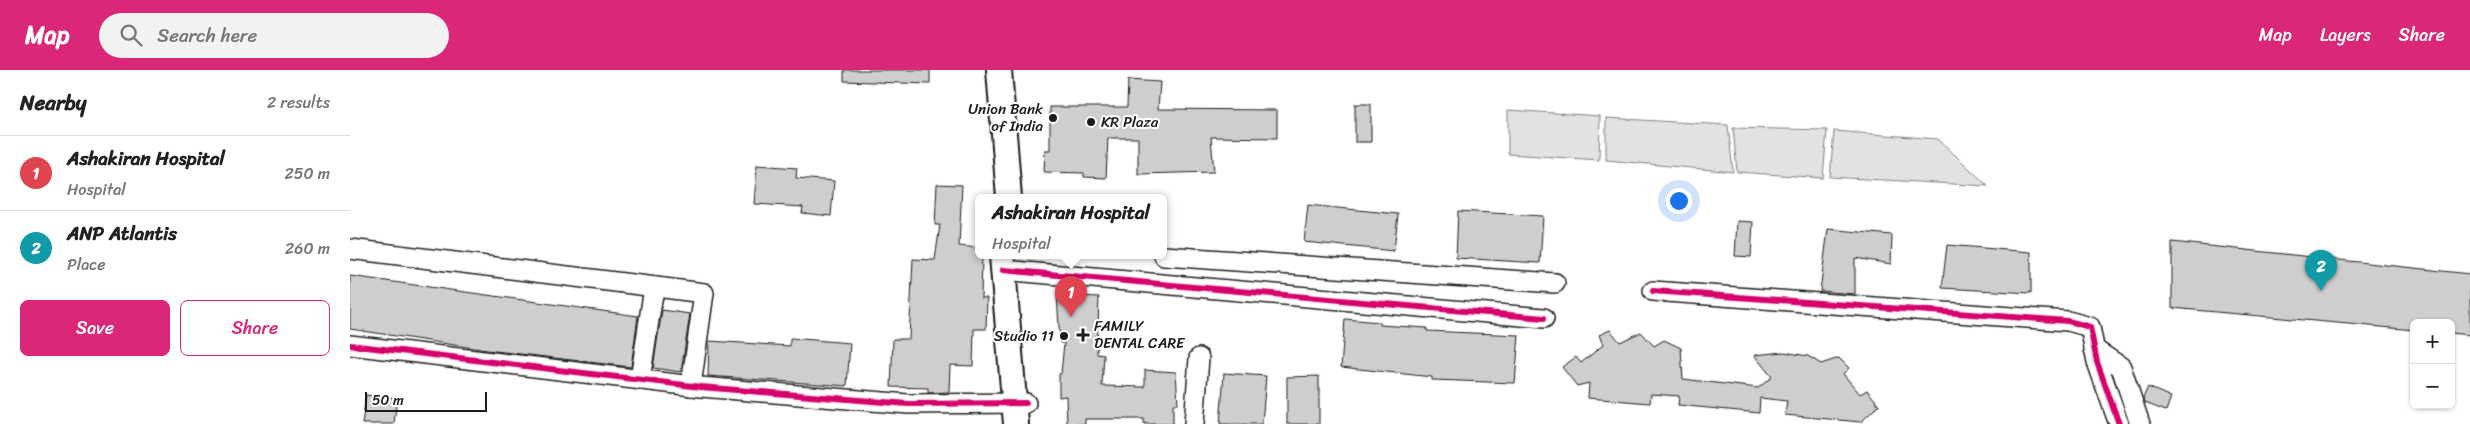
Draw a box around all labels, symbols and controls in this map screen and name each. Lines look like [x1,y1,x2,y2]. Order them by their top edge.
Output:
search box [99,13,449,58]
text: Map [25,14,69,56]
text: Search here [157,19,257,52]
text: Map [2259,19,2292,51]
text: Layers [2320,19,2371,51]
text: Share [2399,19,2445,51]
icon: search [117,21,145,49]
text: Nearby [20,84,86,122]
text: 2 results [267,88,330,117]
place label: Union Bank of India [968,96,1044,139]
place label: KR Plaza [1101,109,1159,135]
marker: Union Bank of India [1047,112,1059,124]
marker: KR Plaza [1085,116,1097,128]
text: Ashakiran Hospital [67,142,225,175]
text: 1 [33,159,39,188]
text: 250 m [284,159,330,188]
text: Hospital [67,175,126,204]
your location [1666,188,1692,214]
popup [975,194,1167,259]
text: Ashakiran Hospital [992,196,1150,229]
text: ANP Atlantis [67,217,177,250]
text: Hospital [992,229,1051,258]
text: 2 [31,234,41,263]
text: 260 m [285,234,330,263]
text: Place [67,250,106,279]
pin: 2 [2305,250,2337,291]
pin: 1 [1055,276,1087,317]
button: Save [20,300,170,356]
button: Share [180,300,330,356]
place label: FAMILY DENTAL CARE [1094,313,1186,356]
map controls [2410,319,2455,409]
button: + [2410,319,2455,364]
place label: Studio 11 [994,323,1054,349]
marker: FAMILY DENTAL CARE [1076,328,1090,342]
marker: Studio 11 [1058,330,1070,342]
button: − [2410,364,2455,409]
text: 50 m [372,388,404,413]
scale bar [365,389,488,412]

